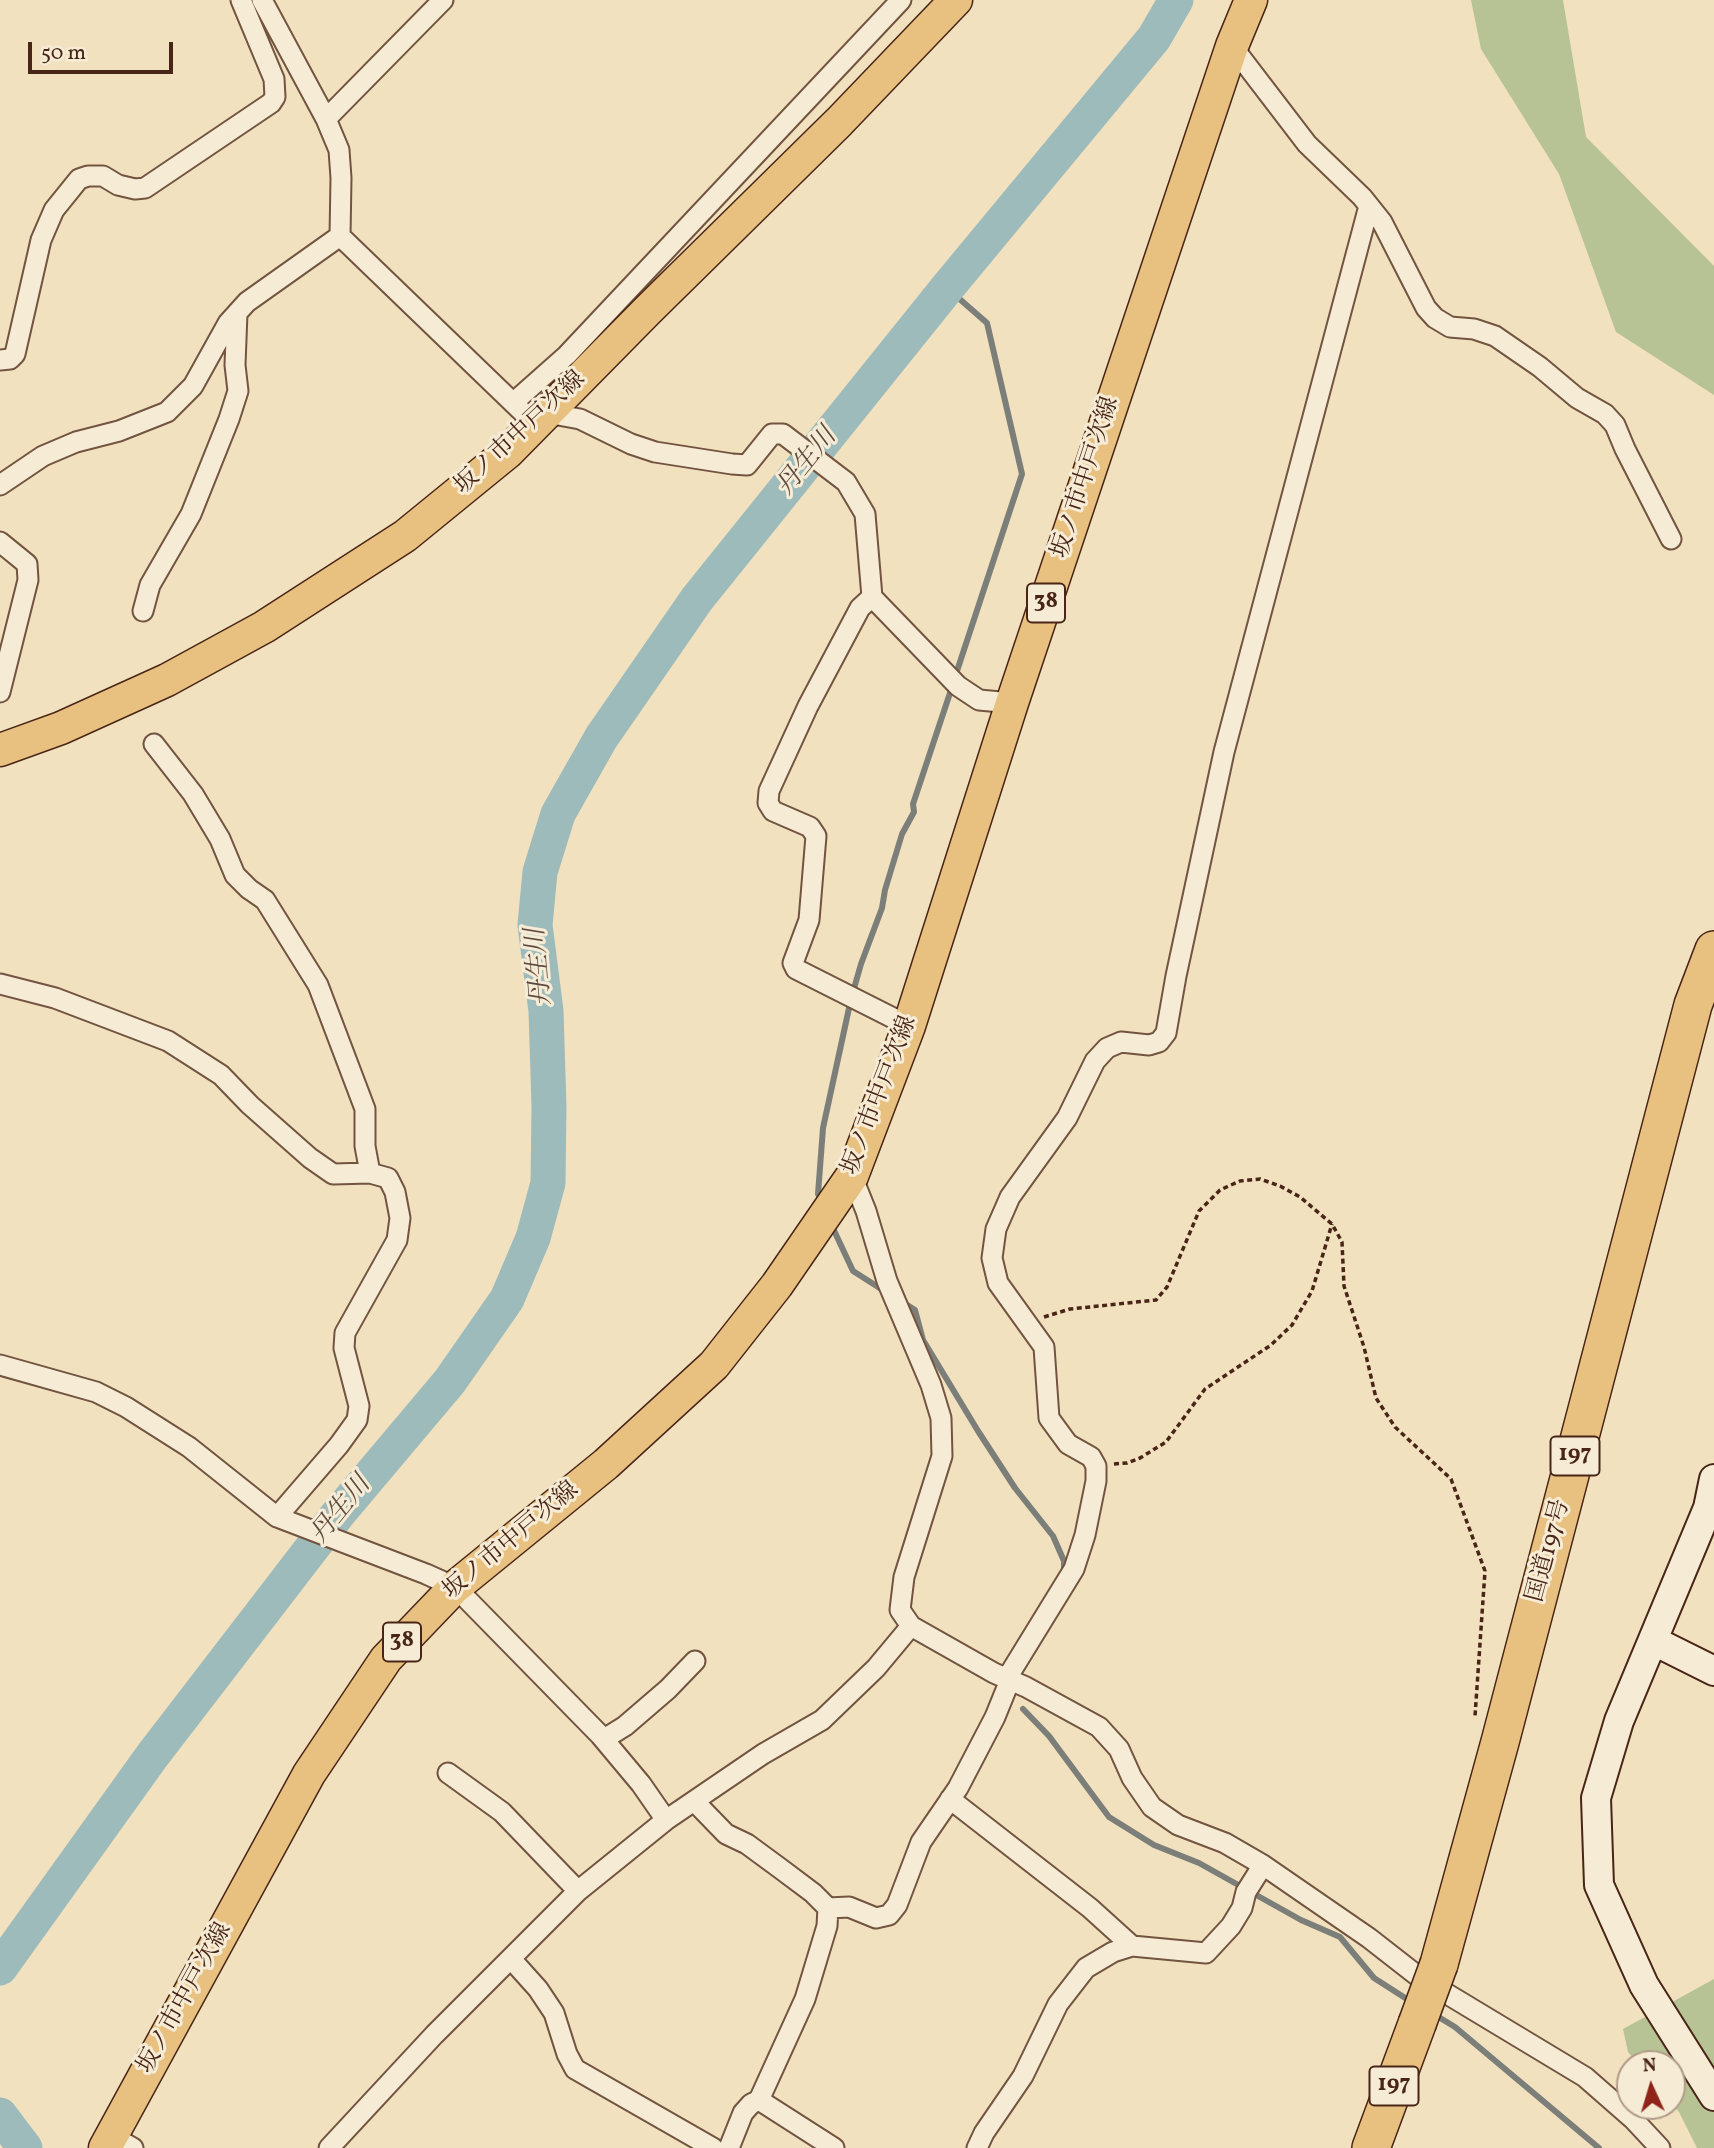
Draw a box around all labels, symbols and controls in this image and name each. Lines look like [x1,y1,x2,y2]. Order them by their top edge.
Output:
scale bar [32,28,177,72]
text: 50 m [41,39,86,68]
street label: 坂ノ市中戸次線 [450,366,592,502]
street label: 坂ノ市中戸次線 [1047,394,1127,562]
water label: 丹生川 [771,423,845,503]
road number: 38 [1027,583,1065,622]
water label: 丹生川 [522,927,560,1007]
street label: 坂ノ市中戸次線 [837,1012,925,1180]
road number: 197 [1550,1436,1600,1476]
water label: 丹生川 [305,1471,379,1551]
street label: 坂ノ市中戸次線 [438,1477,586,1607]
street label: 国道197号 [1522,1496,1578,1606]
road number: 38 [383,1623,421,1662]
street label: 坂ノ市中戸次線 [133,1919,239,2079]
north arrow [1616,2050,1686,2120]
text: N [1642,2053,1657,2079]
road number: 197 [1370,2066,1418,2106]

